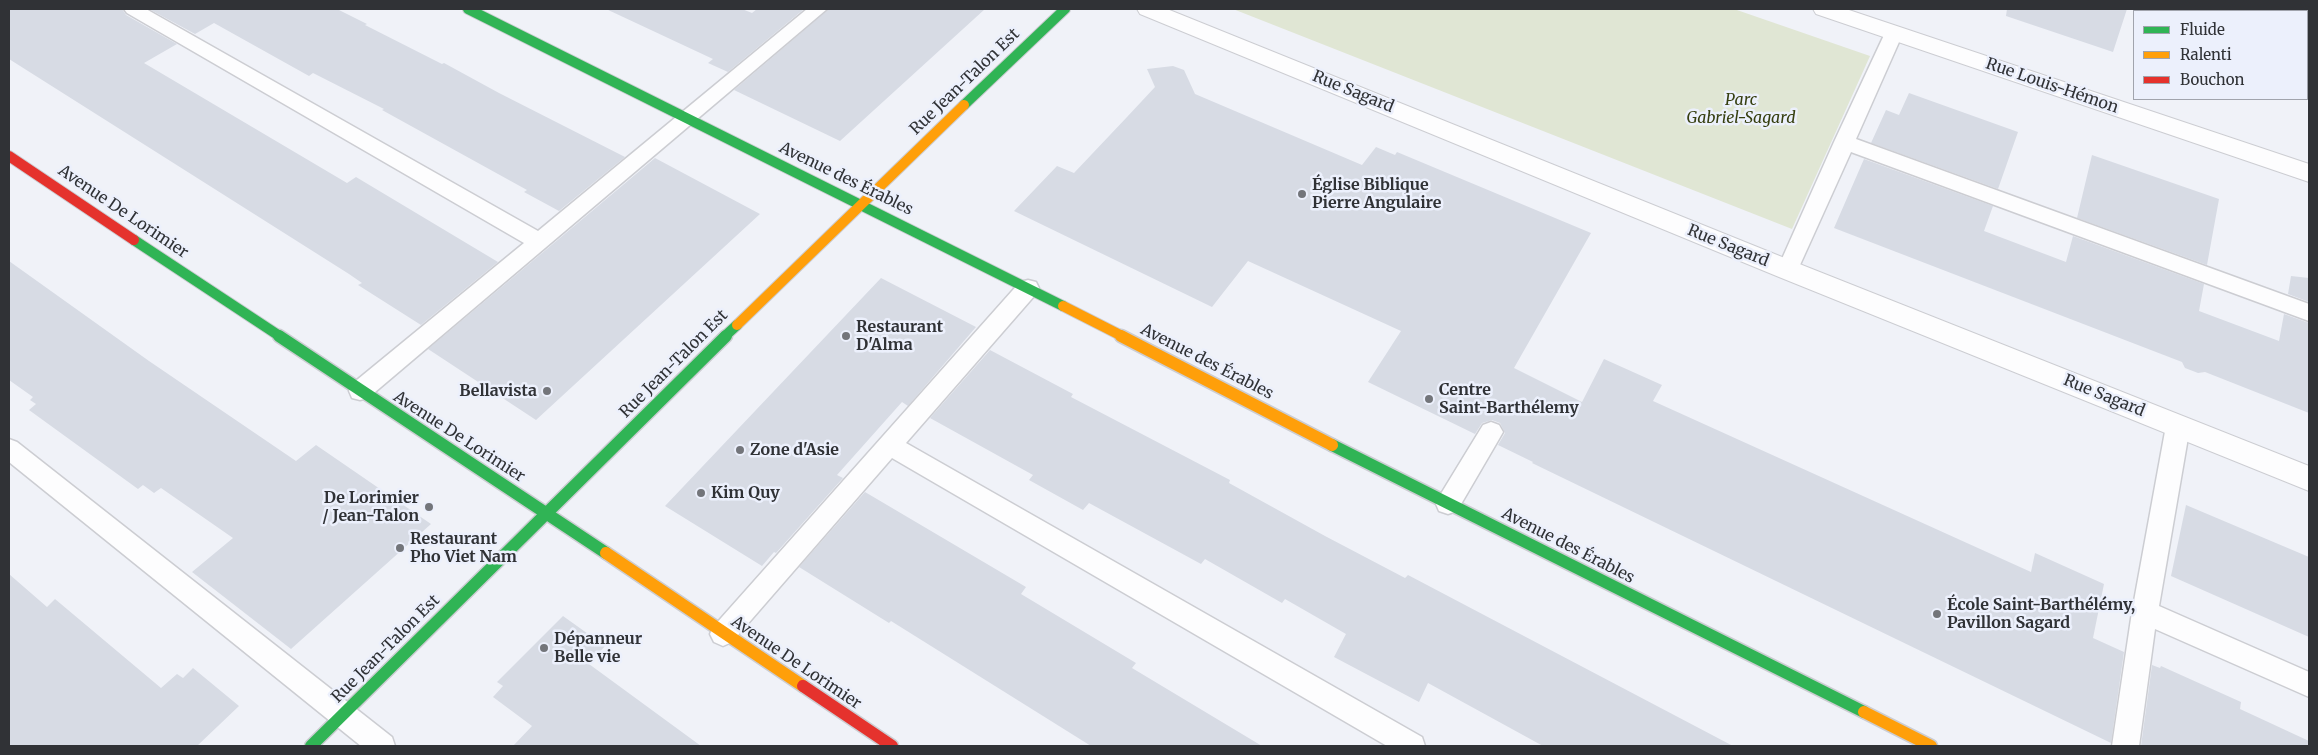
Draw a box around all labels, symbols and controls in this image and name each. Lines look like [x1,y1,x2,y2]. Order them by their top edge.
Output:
legend [2133,10,2308,100]
text: Fluide [2180,20,2225,39]
street label: Rue Jean-Talon Est [906,25,1024,139]
text: Ralenti [2180,45,2232,64]
street label: Rue Louis-Hémon [1983,54,2121,118]
street label: Rue Sagard [1310,67,1396,117]
text: Bouchon [2180,70,2244,89]
park label: Parc Gabriel-Sagard [1687,90,1795,128]
street label: Avenue des Érables [776,138,916,220]
street label: Avenue De Lorimier [54,161,192,263]
place label: Église Biblique Pierre Angulaire [1312,175,1441,213]
marker: Église Biblique Pierre Angulaire [1296,188,1308,200]
street label: Rue Sagard [1685,221,1771,271]
street label: Rue Jean-Talon Est [616,306,732,422]
place label: Restaurant D'Alma [856,317,943,355]
street label: Avenue des Érables [1138,320,1276,404]
marker: Restaurant D'Alma [840,330,852,342]
street label: Rue Sagard [2061,371,2147,421]
place label: Centre Saint-Barthélemy [1439,380,1579,418]
place label: Bellavista [459,381,537,401]
marker: Bellavista [541,385,553,397]
street label: Avenue De Lorimier [390,387,528,487]
marker: Centre Saint-Barthélemy [1423,393,1435,405]
place label: Zone d'Asie [750,440,839,460]
marker: Zone d'Asie [734,444,746,456]
place label: Kim Quy [711,483,780,503]
marker: Kim Quy [695,487,707,499]
place label: De Lorimier / Jean-Talon [322,488,419,526]
marker: De Lorimier / Jean-Talon [423,501,435,513]
street label: Avenue des Érables [1499,504,1637,588]
place label: Restaurant Pho Viet Nam [410,529,517,567]
marker: Restaurant Pho Viet Nam [394,542,406,554]
street label: Rue Jean-Talon Est [328,591,444,707]
place label: École Saint-Barthélémy, Pavillon Sagard [1947,595,2135,633]
marker: École Saint-Barthélémy, Pavillon Sagard [1931,608,1943,620]
street label: Avenue De Lorimier [727,612,865,714]
place label: Dépanneur Belle vie [554,629,642,667]
marker: Dépanneur Belle vie [538,642,550,654]

